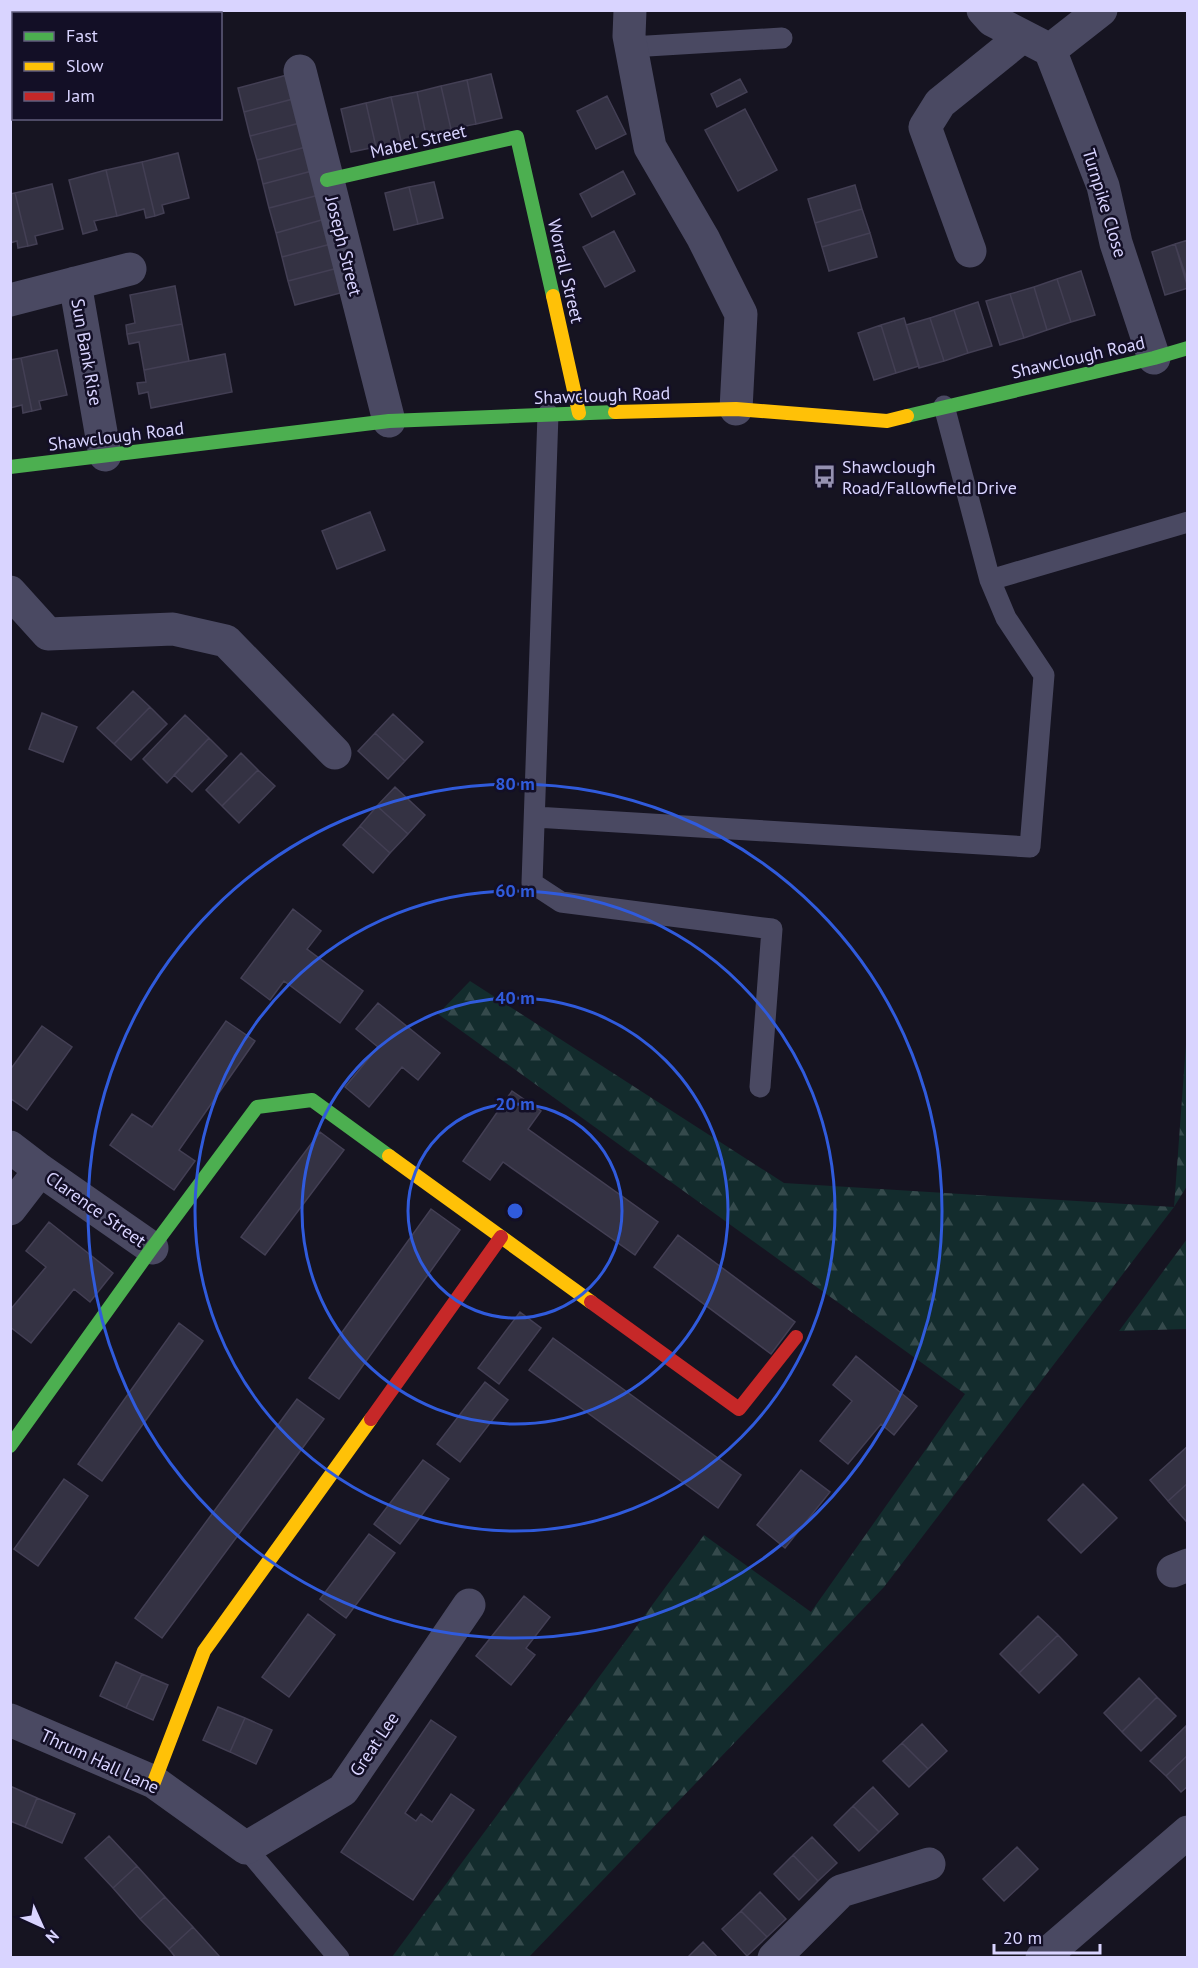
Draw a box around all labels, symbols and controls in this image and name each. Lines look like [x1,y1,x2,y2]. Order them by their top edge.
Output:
legend [12,12,222,120]
text: Fast [66,24,98,47]
text: Slow [66,54,104,77]
text: Jam [65,84,95,107]
street label: Mabel Street [368,119,468,163]
street label: Turnpike Close [1078,146,1132,260]
street label: Joseph Street [320,193,367,298]
street label: Worrall Street [543,217,589,325]
street label: Sun Bank Rise [66,297,108,407]
street label: Shawclough Road [1009,330,1147,384]
street label: Shawclough Road [533,381,671,409]
street label: Shawclough Road [47,416,185,456]
place label: Shawclough Road/Fallowfield Drive [842,455,1017,499]
bus stop icon: Shawclough Road/Fallowfield Drive [811,463,837,489]
text: 80 m [495,772,535,795]
text: 60 m [495,879,535,902]
text: 40 m [495,986,535,1009]
text: 20 m [495,1092,535,1115]
street label: Clarence Street [41,1166,151,1252]
centre of rings [505,1201,525,1221]
street label: Great Lee [344,1708,404,1780]
street label: Thrum Hall Lane [37,1723,163,1799]
north arrow [12,1896,72,1956]
scale bar [994,1917,1100,1955]
text: N [42,1926,63,1947]
text: 20 m [1003,1926,1042,1949]

